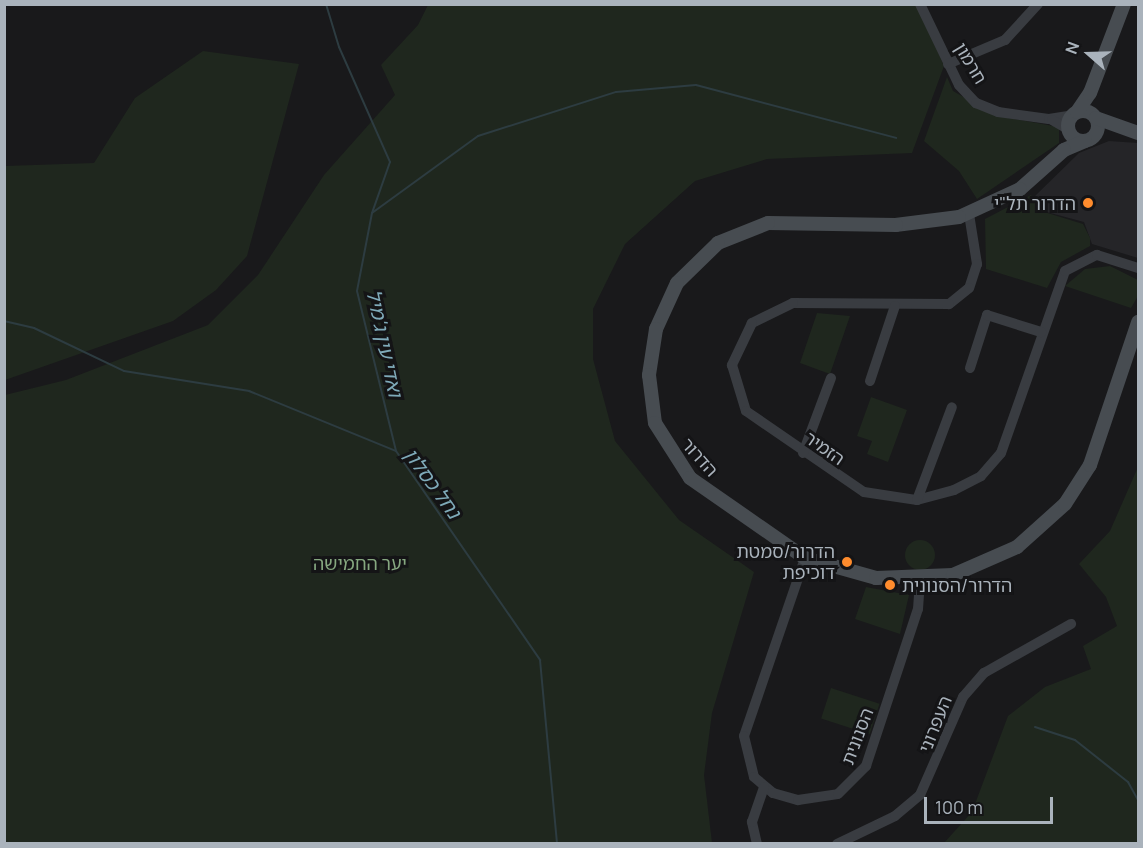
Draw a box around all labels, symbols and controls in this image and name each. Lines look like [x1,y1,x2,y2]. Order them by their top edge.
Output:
north arrow [1059,24,1119,84]
street label: חרמון [950,38,992,88]
text: N [1060,39,1084,57]
place label: הדרור תל"י [994,192,1076,214]
marker: הדרור תל"י [1081,196,1095,210]
water label: ואדי עין ג'מיל [362,287,408,399]
street label: הזמיר [801,427,849,469]
street label: הדרור [677,433,723,481]
water label: נחל כסלון [399,443,467,523]
place label: הדרור/סמטת דוכיפת [736,541,835,584]
park label: יער החמישה [313,552,407,574]
marker: הדרור/סמטת דוכיפת [840,555,854,569]
place label: הדרור/הסנונית [902,574,1012,596]
marker: הדרור/הסנונית [883,578,897,592]
street label: העפרוני [914,692,956,756]
street label: הסנונית [836,705,878,767]
scale bar [927,785,1056,823]
text: 100 m [935,795,983,819]

